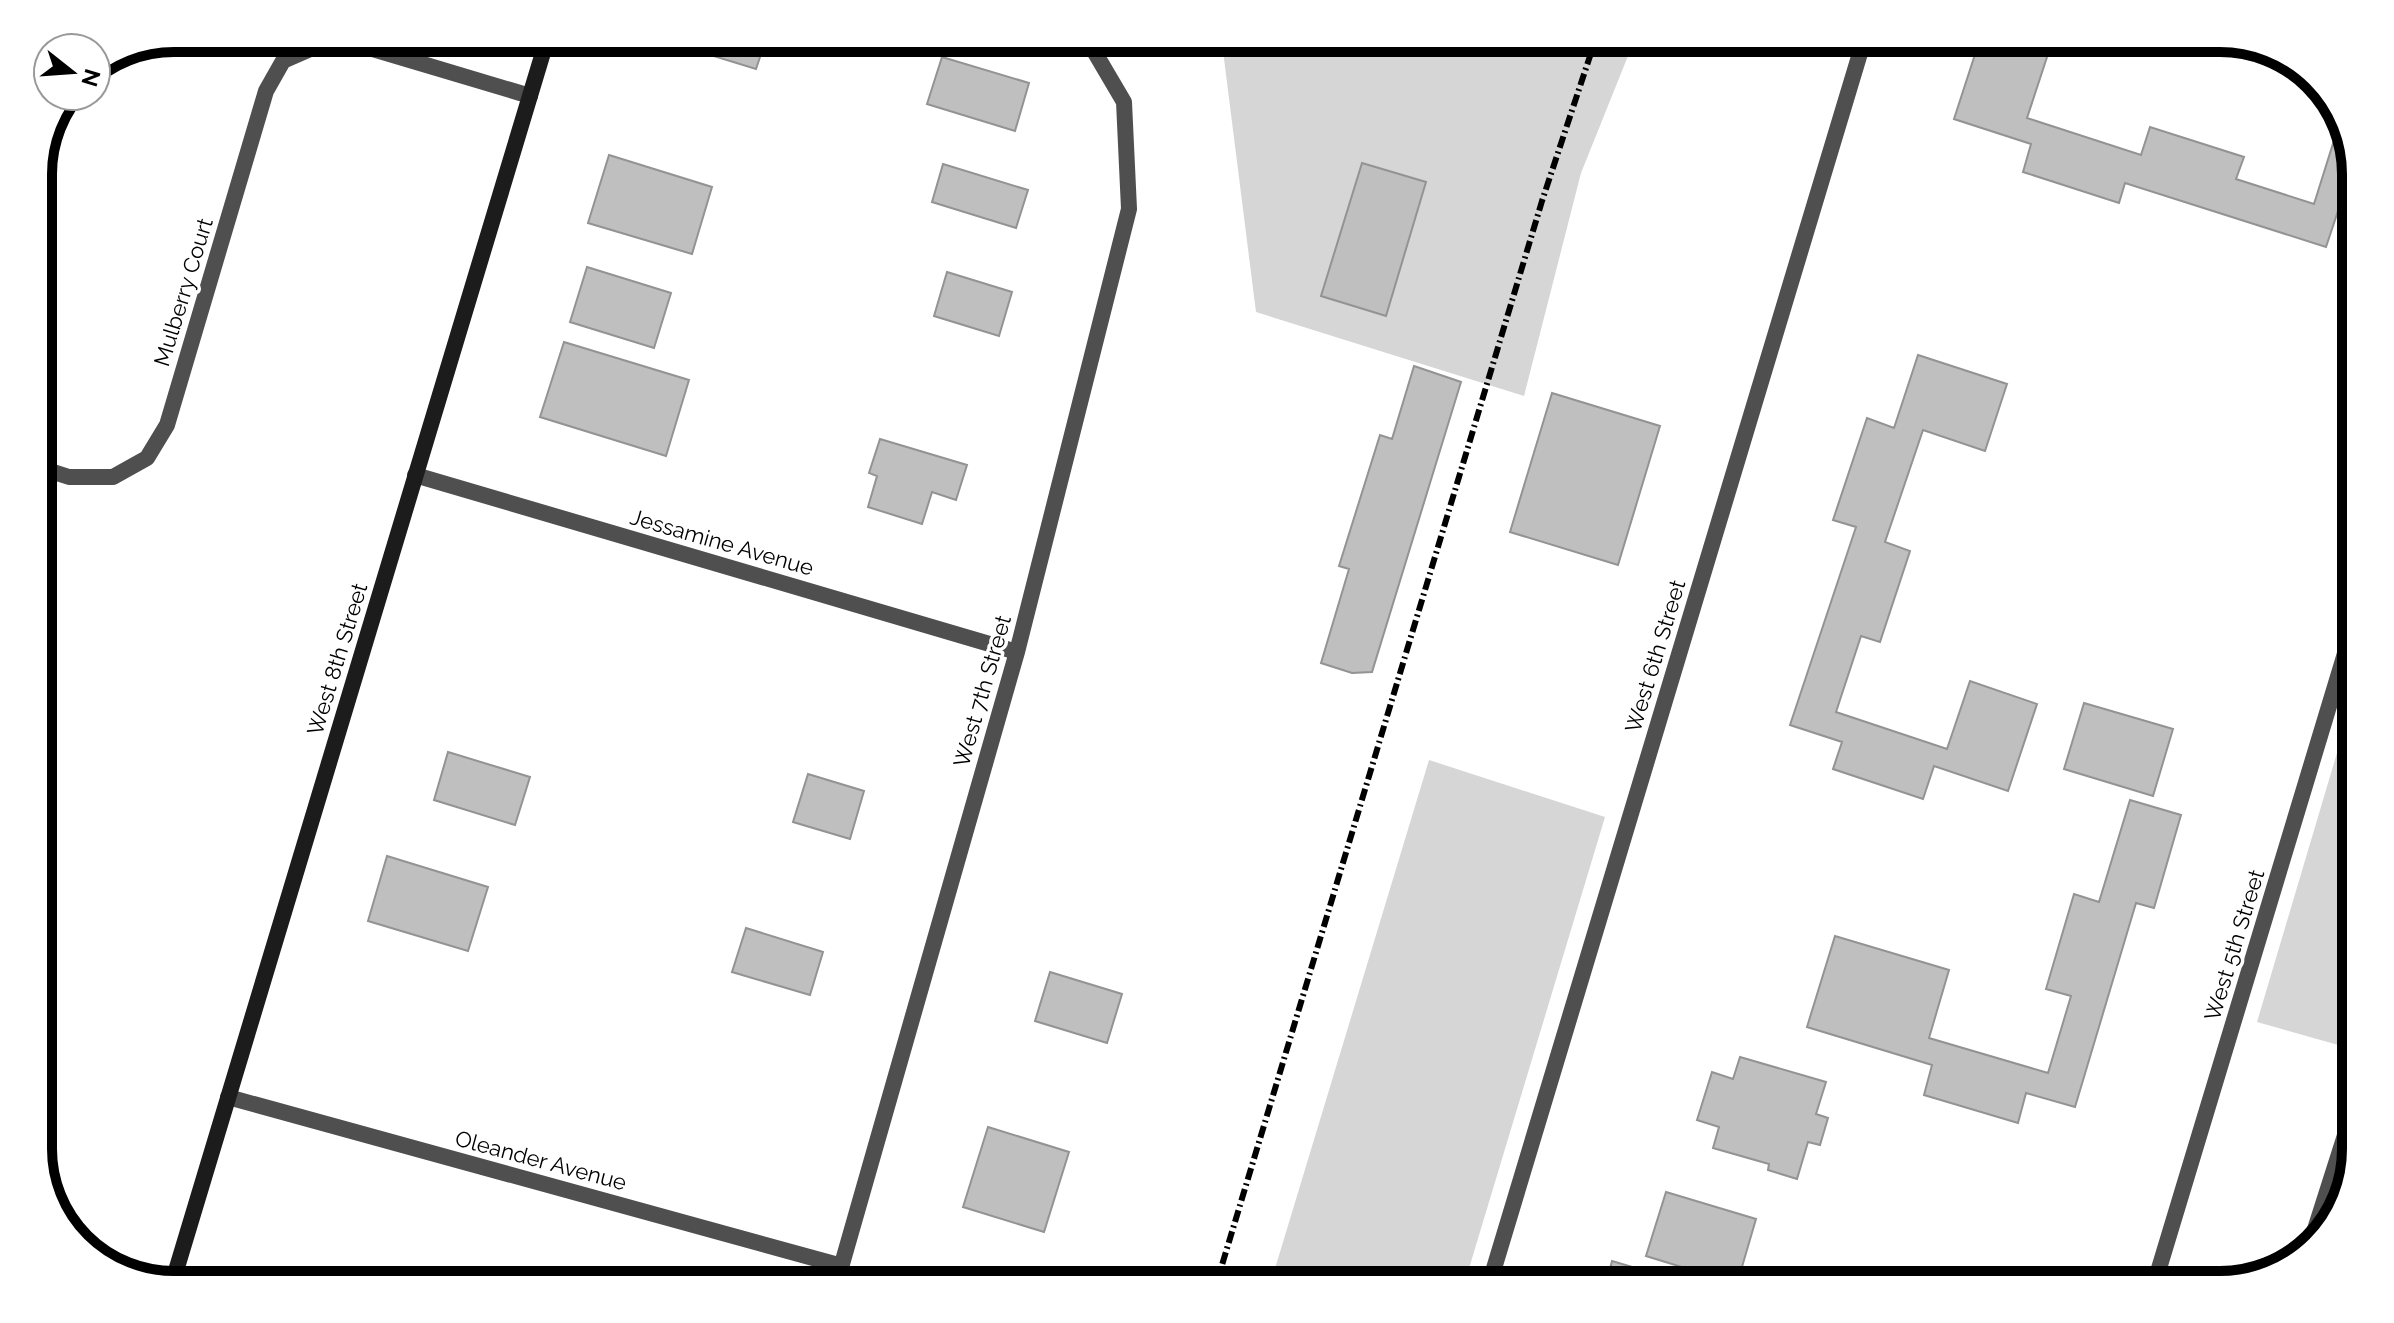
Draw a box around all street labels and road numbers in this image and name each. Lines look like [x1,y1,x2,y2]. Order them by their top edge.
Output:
street label: Mulberry Court [148,214,218,369]
street label: Jessamine Avenue [627,503,817,581]
street label: West 6th Street [1619,576,1691,735]
street label: West 8th Street [301,579,373,738]
street label: West 7th Street [948,612,1016,770]
street label: West 5th Street [2199,866,2270,1024]
street label: Oleander Avenue [453,1125,630,1195]

